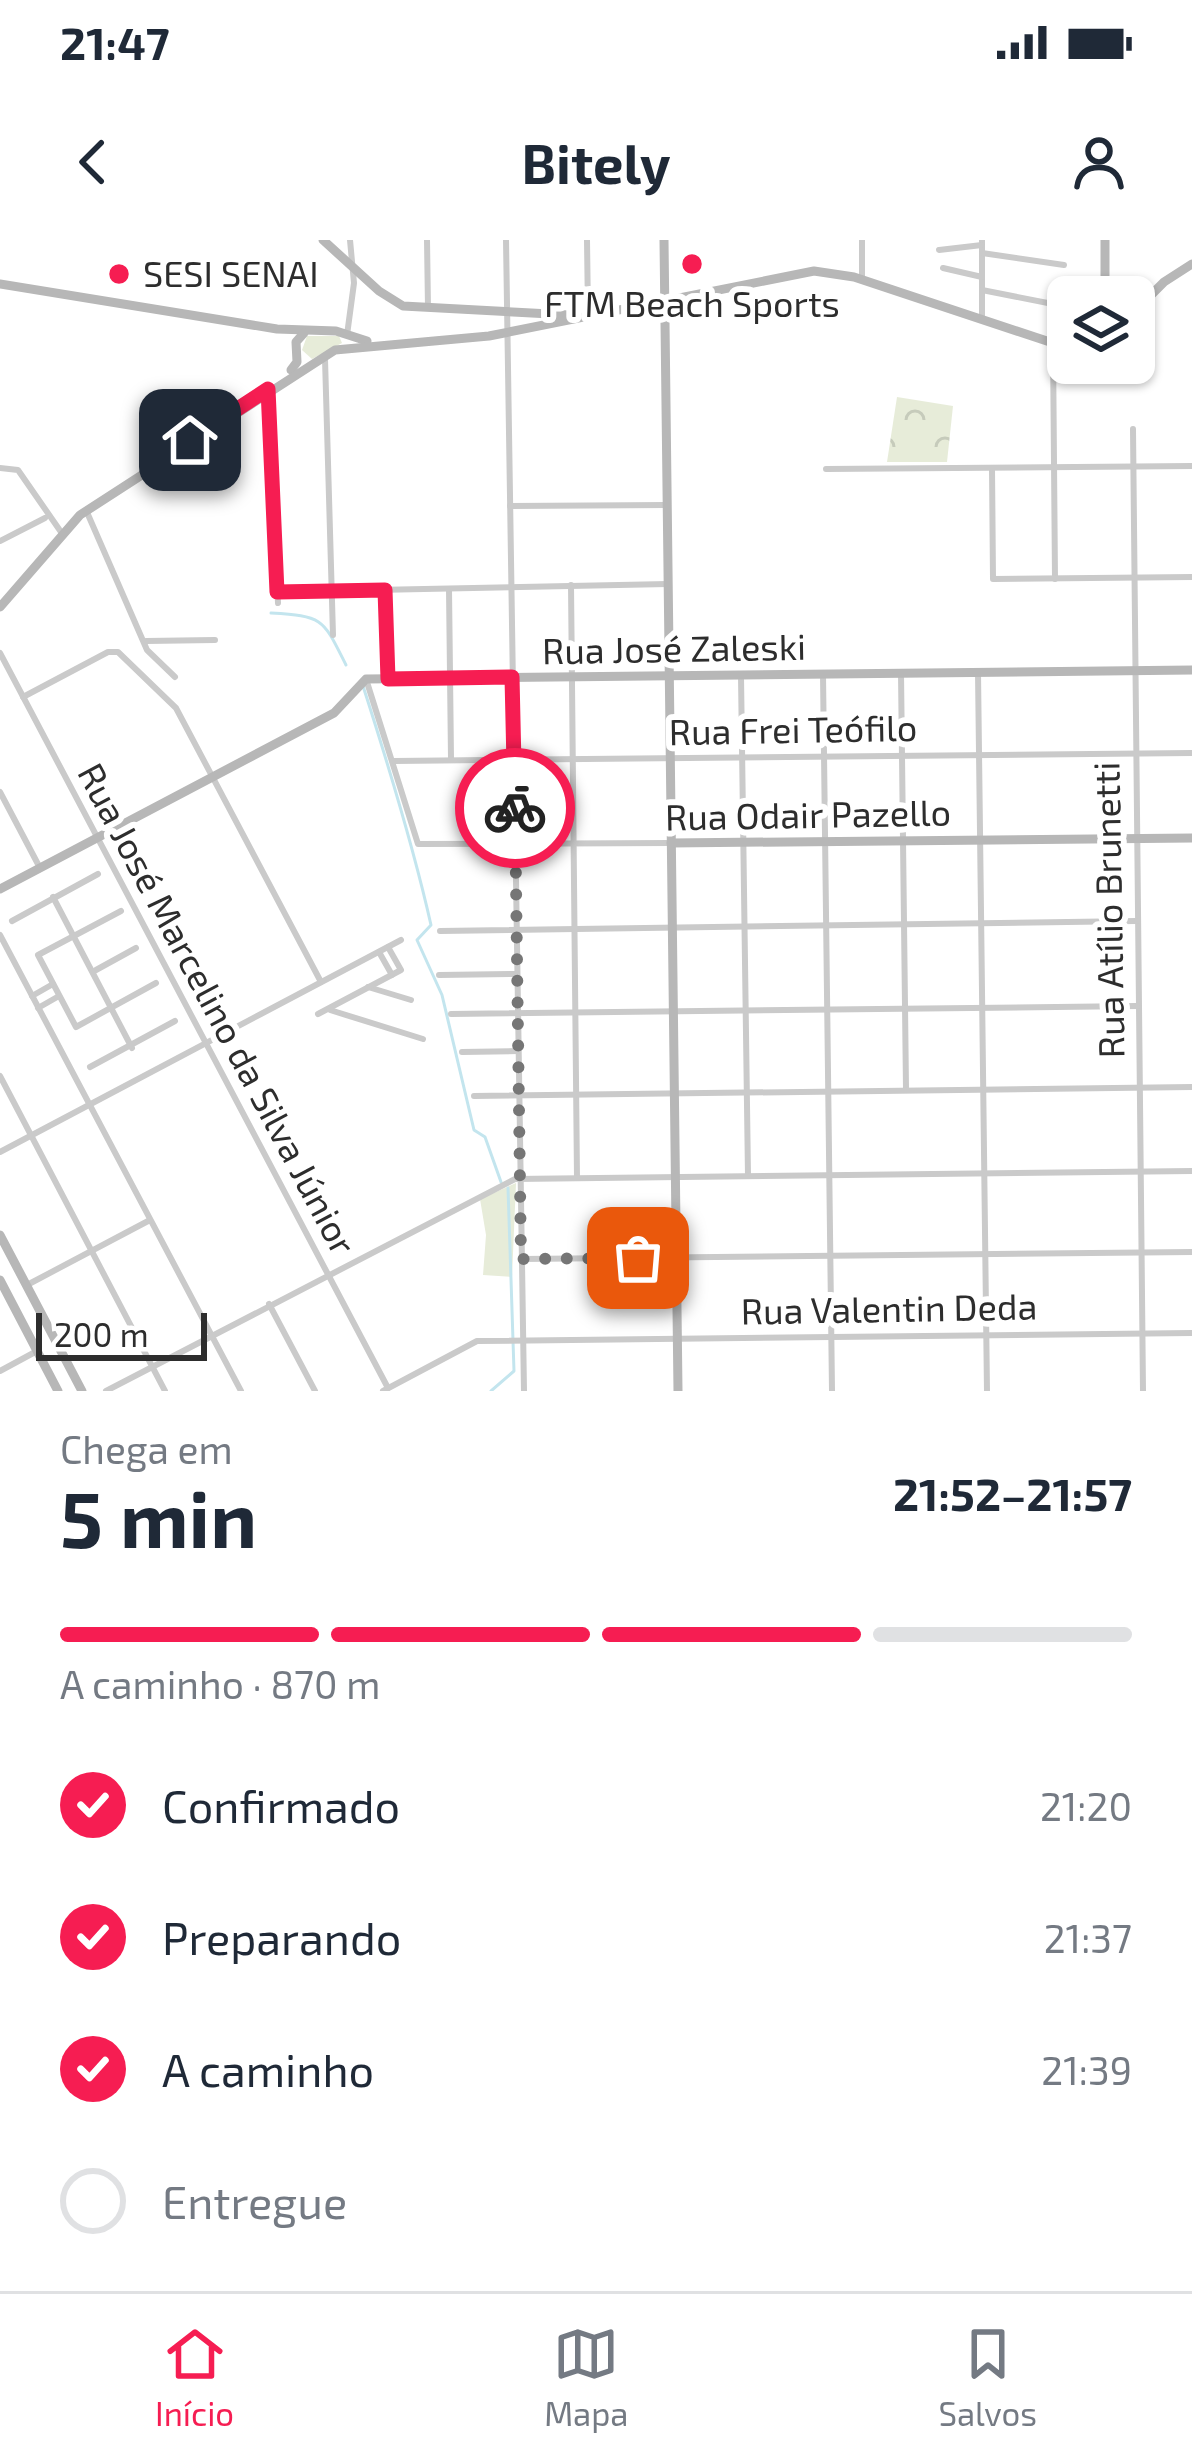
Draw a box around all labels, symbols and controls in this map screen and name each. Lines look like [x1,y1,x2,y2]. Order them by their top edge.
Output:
text: 21:47 [60,15,170,69]
icon: back [60,129,126,195]
icon: person [1066,129,1132,195]
text: Bitely [522,130,671,195]
place label: SESI SENAI [143,251,319,294]
marker: FTM Beach Sports [679,251,705,277]
marker: SESI SENAI [106,261,132,287]
map controls [1047,276,1155,384]
button: layers [1047,276,1155,384]
place label: FTM Beach Sports [544,281,840,324]
pin [139,389,241,491]
icon: home [157,407,223,473]
street label: Rua José Zaleski [542,624,806,671]
street label: Rua Frei Teófilo [668,705,918,752]
courier [455,748,575,868]
street label: Rua José Marcelino da Silva Júnior [70,755,366,1261]
street label: Rua Atílio Brunetti [1083,761,1132,1059]
icon: bike [482,775,548,841]
street label: Rua Odair Pazello [665,790,951,837]
pin [587,1207,689,1309]
icon: bag [605,1225,671,1291]
street label: Rua Valentin Deda [740,1283,1038,1332]
scale bar [36,1307,207,1360]
text: 200 m [54,1314,149,1354]
text: Chega em [60,1425,233,1472]
text: 21:52–21:57 [893,1466,1132,1520]
text: 5 min [60,1470,257,1564]
text: A caminho · 870 m [60,1660,380,1707]
icon: check [60,1772,126,1838]
text: Confirmado [162,1778,400,1832]
text: 21:20 [1040,1782,1132,1829]
icon: check [60,1904,126,1970]
text: Preparando [162,1910,401,1964]
text: 21:37 [1044,1914,1132,1961]
icon: check [60,2036,126,2102]
text: A caminho [162,2042,374,2096]
text: 21:39 [1041,2046,1132,2093]
text: Entregue [162,2174,347,2228]
tab: Início [155,2321,234,2433]
tab: Mapa [544,2321,628,2433]
tab: Salvos [938,2321,1037,2433]

